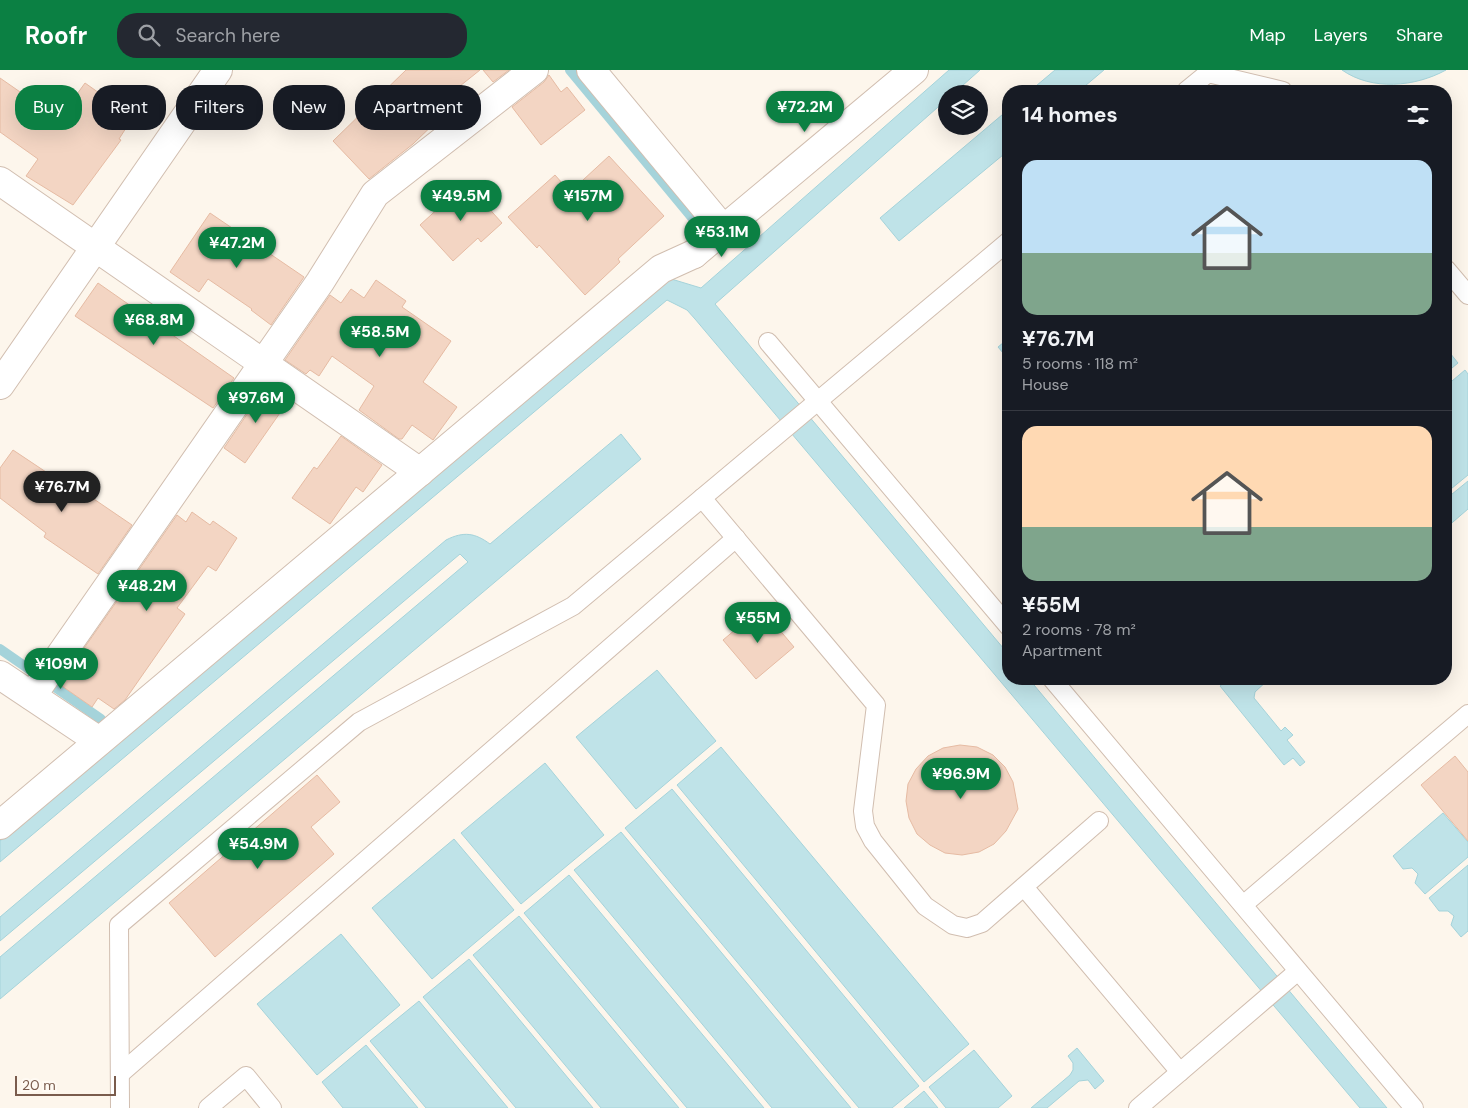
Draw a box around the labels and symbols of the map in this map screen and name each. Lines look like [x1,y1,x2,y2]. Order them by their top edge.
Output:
pin: ¥72.2M [764,90,846,133]
pin: ¥49.5M [420,180,502,222]
pin: ¥157M [553,180,623,222]
pin: ¥53.1M [681,216,763,258]
pin: ¥47.2M [196,226,278,269]
pin: ¥68.8M [113,304,195,346]
pin: ¥58.5M [339,316,421,358]
pin: ¥97.6M [215,382,297,424]
pin: ¥76.7M [21,470,103,513]
pin: ¥48.2M [106,570,188,612]
pin: ¥55M [728,602,788,644]
pin: ¥109M [26,648,96,690]
pin: ¥96.9M [920,758,1002,800]
pin: ¥54.9M [217,828,299,870]
scale bar [15,1073,116,1096]

